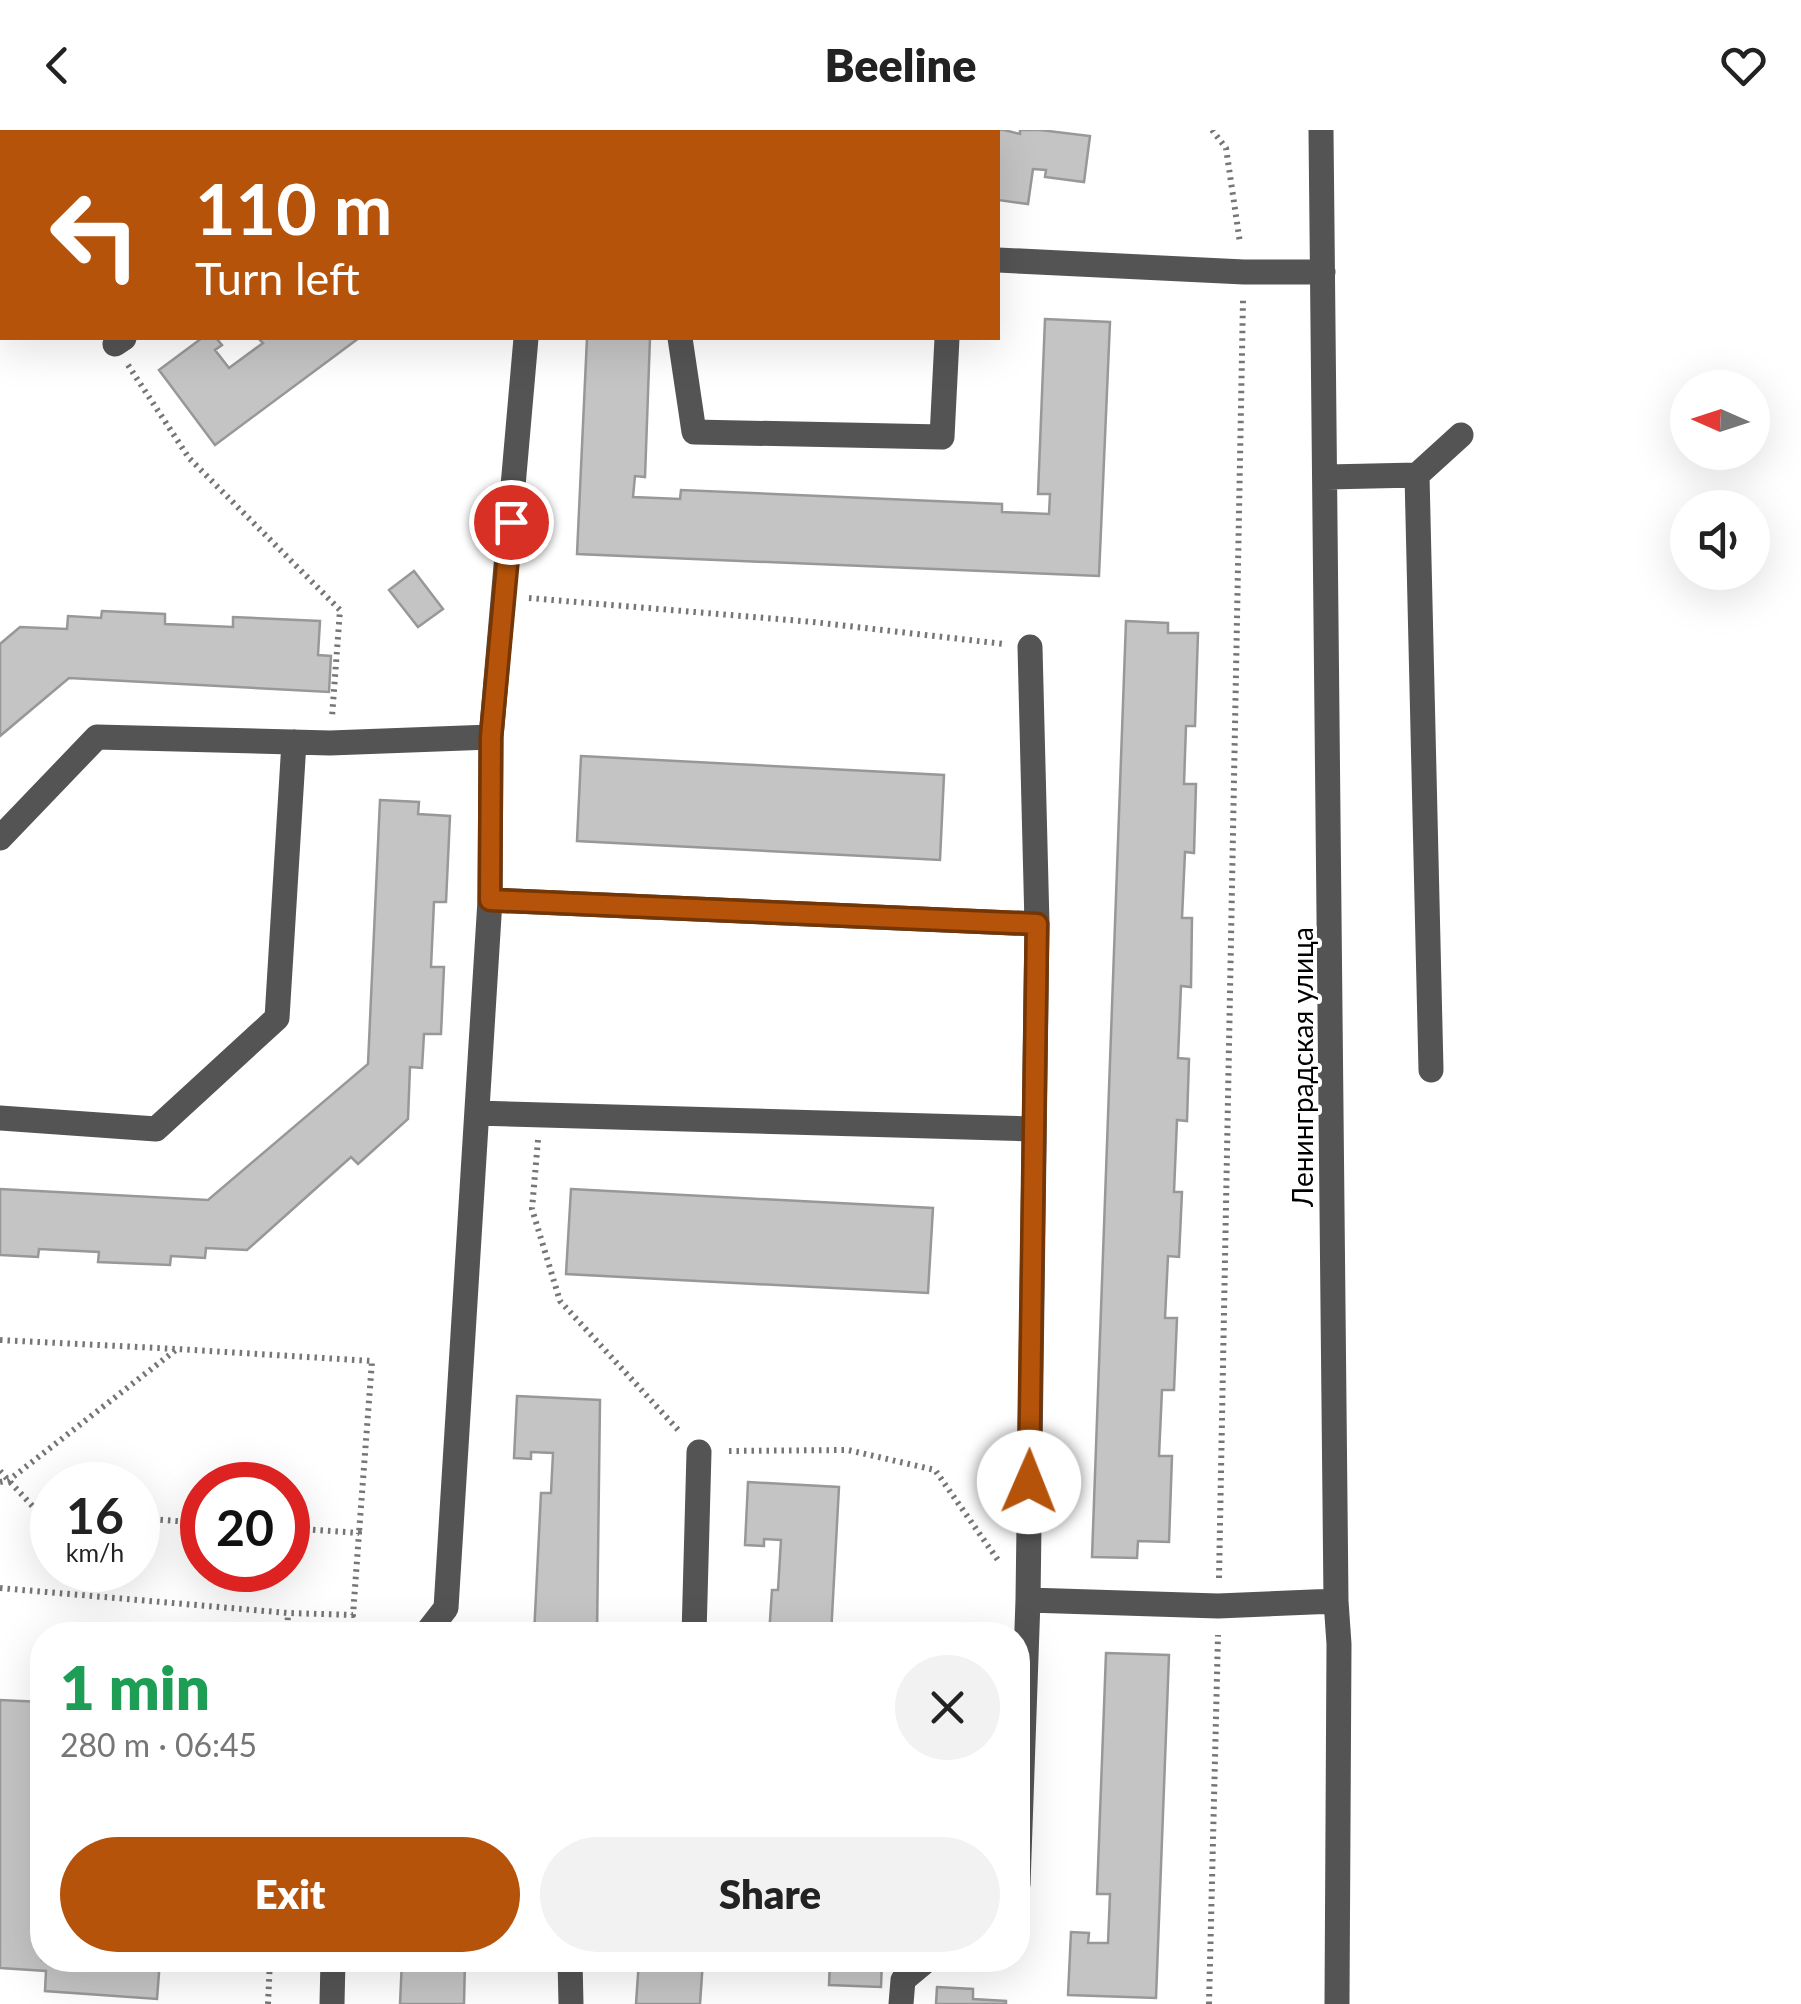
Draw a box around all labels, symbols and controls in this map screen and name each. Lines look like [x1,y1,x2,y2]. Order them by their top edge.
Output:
icon: back [30,38,85,93]
text: Beeline [825,38,976,92]
icon: heart [1716,38,1771,93]
text: 110 m [195,166,392,250]
icon: left [30,170,160,300]
text: Turn left [195,251,360,305]
north arrow [1670,370,1770,470]
map controls [1670,370,1770,590]
pin [469,480,554,565]
button: sound [1670,490,1770,590]
icon: arrive [484,495,539,550]
street label: Ленинградская улица [1285,927,1319,1208]
position arrow [977,1430,1081,1534]
speed limit sign: 20 [180,1462,310,1592]
text: 16 [66,1485,124,1545]
text: km/h [66,1537,124,1567]
text: 1 min [60,1651,210,1723]
button: close [895,1655,1000,1760]
text: 280 m · 06:45 [60,1725,257,1764]
button: Exit [60,1837,520,1952]
button: Share [540,1837,1000,1952]

